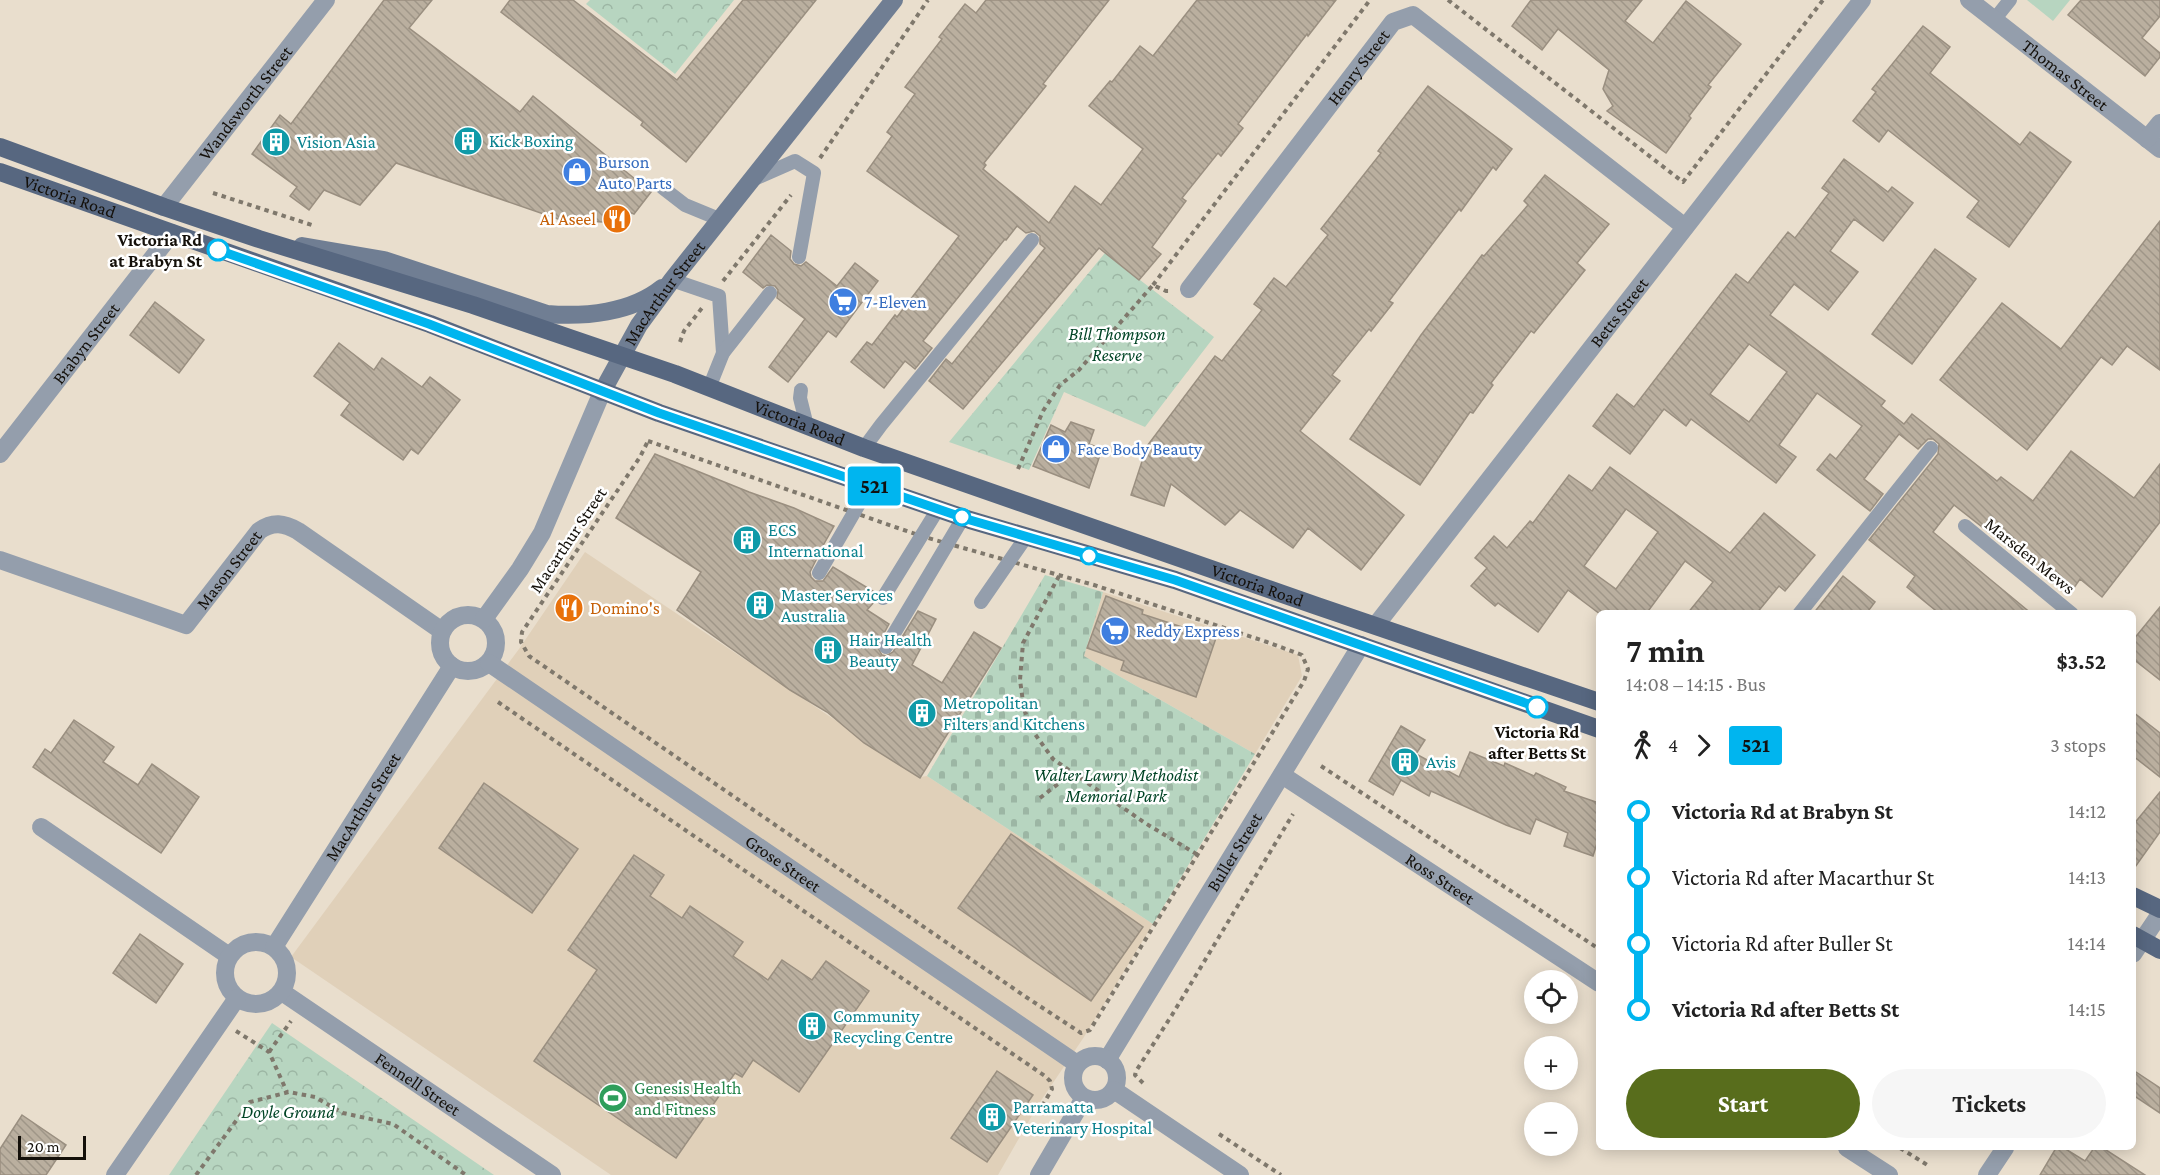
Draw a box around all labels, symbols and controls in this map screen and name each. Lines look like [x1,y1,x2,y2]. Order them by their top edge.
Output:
street label: Henry Street [1323,25,1394,109]
street label: Thomas Street [2018,35,2113,116]
street label: Wandsworth Street [194,41,297,164]
building icon: Kick Boxing [452,125,484,157]
building icon: Vision Asia [260,126,292,158]
place label: Kick Boxing [489,131,574,151]
place label: Vision Asia [297,132,376,152]
place label: Burson Auto Parts [598,152,672,193]
shop icon: Burson Auto Parts [561,156,593,188]
street label: Victoria Road [21,171,119,222]
restaurant icon: Al Aseel [601,203,633,235]
place label: Al Aseel [540,209,596,229]
place label: Victoria Rd at Brabyn St [109,230,203,271]
street label: MacArthur Street [620,236,710,349]
marker: Victoria Rd at Brabyn St [207,239,229,261]
street label: Betts Street [1586,273,1653,351]
supermarket icon: 7-Eleven [827,286,859,318]
place label: 7-Eleven [864,292,927,312]
street label: Brabyn Street [48,298,124,388]
park label: Bill Thompson Reserve [1068,324,1166,365]
street label: Victoria Road [751,396,848,450]
shop icon: Face Body Beauty [1040,433,1072,465]
place label: Face Body Beauty [1077,439,1203,459]
line badge: 521 [840,466,908,506]
text: 521 [860,474,888,498]
street label: Macarthur Street [525,483,611,596]
unlabelled marker [953,508,971,526]
street label: Marsden Mews [1981,514,2079,598]
place label: ECS International [768,520,864,561]
building icon: ECS International [731,524,763,556]
street label: Mason Street [192,525,266,613]
unlabelled marker [1080,547,1098,565]
street label: Victoria Road [1209,560,1307,611]
place label: Master Services Australia [781,585,893,626]
building icon: Master Services Australia [744,589,776,621]
restaurant icon: Domino's [553,592,585,624]
place label: Domino's [590,598,660,618]
supermarket icon: Reddy Express [1099,615,1131,647]
place label: Reddy Express [1136,621,1240,641]
place label: Hair Health Beauty [849,630,932,671]
text: 7 min [1626,632,1705,669]
building icon: Hair Health Beauty [812,634,844,666]
text: $3.52 [2057,649,2106,674]
text: 14:08 – 14:15 · Bus [1626,673,1766,695]
place label: Metropolitan Filters and Kitchens [943,693,1085,734]
marker: Victoria Rd after Betts St [1526,696,1548,718]
building icon: Metropolitan Filters and Kitchens [906,697,938,729]
place label: Victoria Rd after Betts St [1488,722,1586,763]
icon: walk [1626,729,1659,762]
icon: forward [1687,729,1720,762]
text: 521 [1741,733,1770,757]
text: 4 [1668,734,1678,756]
text: 3 stops [2050,734,2106,756]
building icon: Avis [1389,746,1421,778]
street label: MacArthur Street [321,748,405,865]
place label: Avis [1426,752,1456,772]
park label: Walter Lawry Methodist Memorial Park [1034,765,1199,806]
text: Victoria Rd at Brabyn St [1672,799,1893,824]
text: 14:12 [2068,800,2106,822]
street label: Buller Street [1203,808,1267,895]
street label: Grose Street [742,831,826,897]
street label: Ross Street [1402,849,1479,909]
text: Victoria Rd after Macarthur St [1672,865,1934,890]
text: 14:13 [2068,866,2106,888]
text: Victoria Rd after Buller St [1672,931,1893,956]
text: 14:14 [2068,932,2106,954]
map controls [1524,970,1578,1156]
button: locate [1524,970,1578,1024]
text: Victoria Rd after Betts St [1672,997,1899,1022]
text: 14:15 [2069,998,2106,1020]
place label: Community Recycling Centre [833,1006,953,1047]
building icon: Community Recycling Centre [796,1010,828,1042]
button: + [1524,1036,1578,1090]
street label: Fennell Street [371,1048,465,1121]
button: Start [1626,1069,1860,1138]
button: Tickets [1872,1069,2106,1138]
place label: Genesis Health and Fitness [634,1078,742,1119]
sports icon: Genesis Health and Fitness [597,1082,629,1114]
place label: Parramatta Veterinary Hospital [1013,1097,1153,1138]
building icon: Parramatta Veterinary Hospital [976,1101,1008,1133]
park label: Doyle Ground [241,1102,335,1122]
button: − [1524,1102,1578,1156]
scale bar [18,1133,86,1160]
text: 20 m [27,1138,60,1155]

